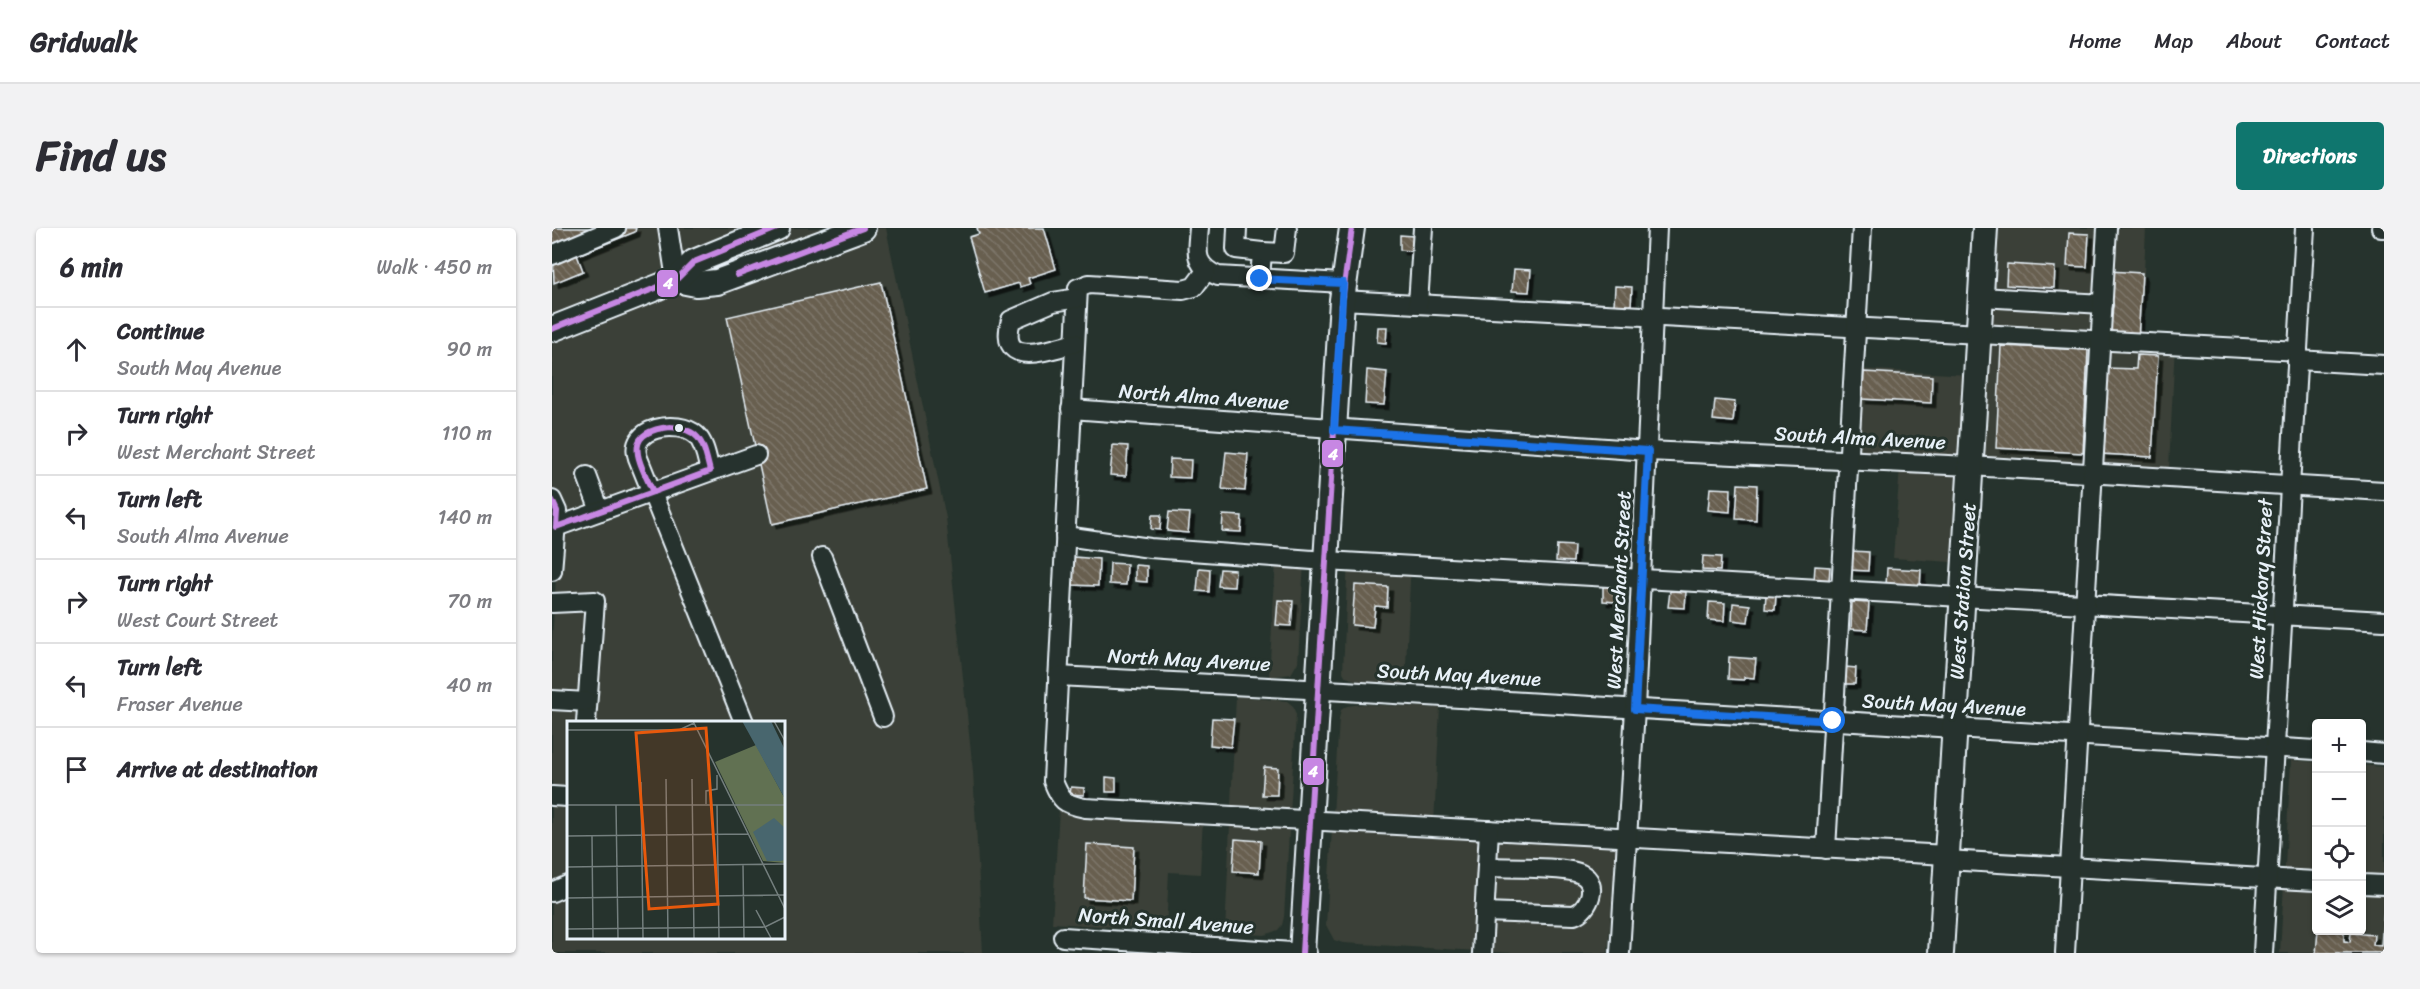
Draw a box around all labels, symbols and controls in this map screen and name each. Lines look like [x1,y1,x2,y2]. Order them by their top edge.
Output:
text: Gridwalk [30,17,138,66]
text: Home [2069,22,2121,60]
text: Map [2154,22,2193,60]
text: About [2226,22,2283,60]
text: Contact [2316,22,2390,60]
text: Find us [36,119,166,193]
button: Directions [2236,122,2384,190]
text: 6 min [60,244,123,290]
text: Walk · 450 m [377,250,492,285]
route end [1246,265,1272,291]
line badge: 4 [656,269,679,298]
text: 4 [662,269,673,298]
text: Continue [117,312,205,351]
text: 90 m [447,332,492,367]
icon: ahead [60,333,93,366]
text: South May Avenue [117,351,281,386]
street label: North Alma Avenue [1118,374,1290,420]
text: Turn right [117,396,212,435]
text: 110 m [442,416,492,451]
street label: South Alma Avenue [1773,416,1947,460]
icon: right [60,417,93,450]
unlabelled marker [673,422,685,434]
text: West Merchant Street [117,435,316,470]
line badge: 4 [1321,439,1344,468]
text: 4 [1327,440,1338,469]
text: Turn left [117,480,202,519]
street label: West Merchant Street [1596,490,1642,690]
street label: West Hickory Street [2239,497,2283,680]
text: 140 m [438,500,492,535]
icon: left [60,501,93,534]
street label: West Station Street [1939,501,1987,681]
text: South Alma Avenue [117,519,289,554]
text: Turn right [117,564,212,603]
text: 70 m [447,584,492,619]
icon: right [60,585,93,618]
text: West Court Street [117,603,278,638]
street label: North May Avenue [1107,638,1271,682]
text: Turn left [117,648,202,687]
street label: South May Avenue [1376,653,1542,697]
text: 40 m [446,668,492,703]
icon: left [60,669,93,702]
street label: South May Avenue [1861,683,2027,727]
text: Fraser Avenue [117,687,243,722]
route start [1819,707,1845,733]
map controls [2312,719,2366,935]
button: + [2312,719,2366,773]
inset map [567,721,784,938]
text: Arrive at destination [117,750,318,789]
icon: arrive [60,753,93,786]
line badge: 4 [1302,757,1325,786]
text: 4 [1307,757,1318,786]
button: − [2312,773,2366,827]
button: locate [2312,827,2366,881]
button: layers [2312,881,2366,935]
street label: North Small Avenue [1077,897,1255,945]

